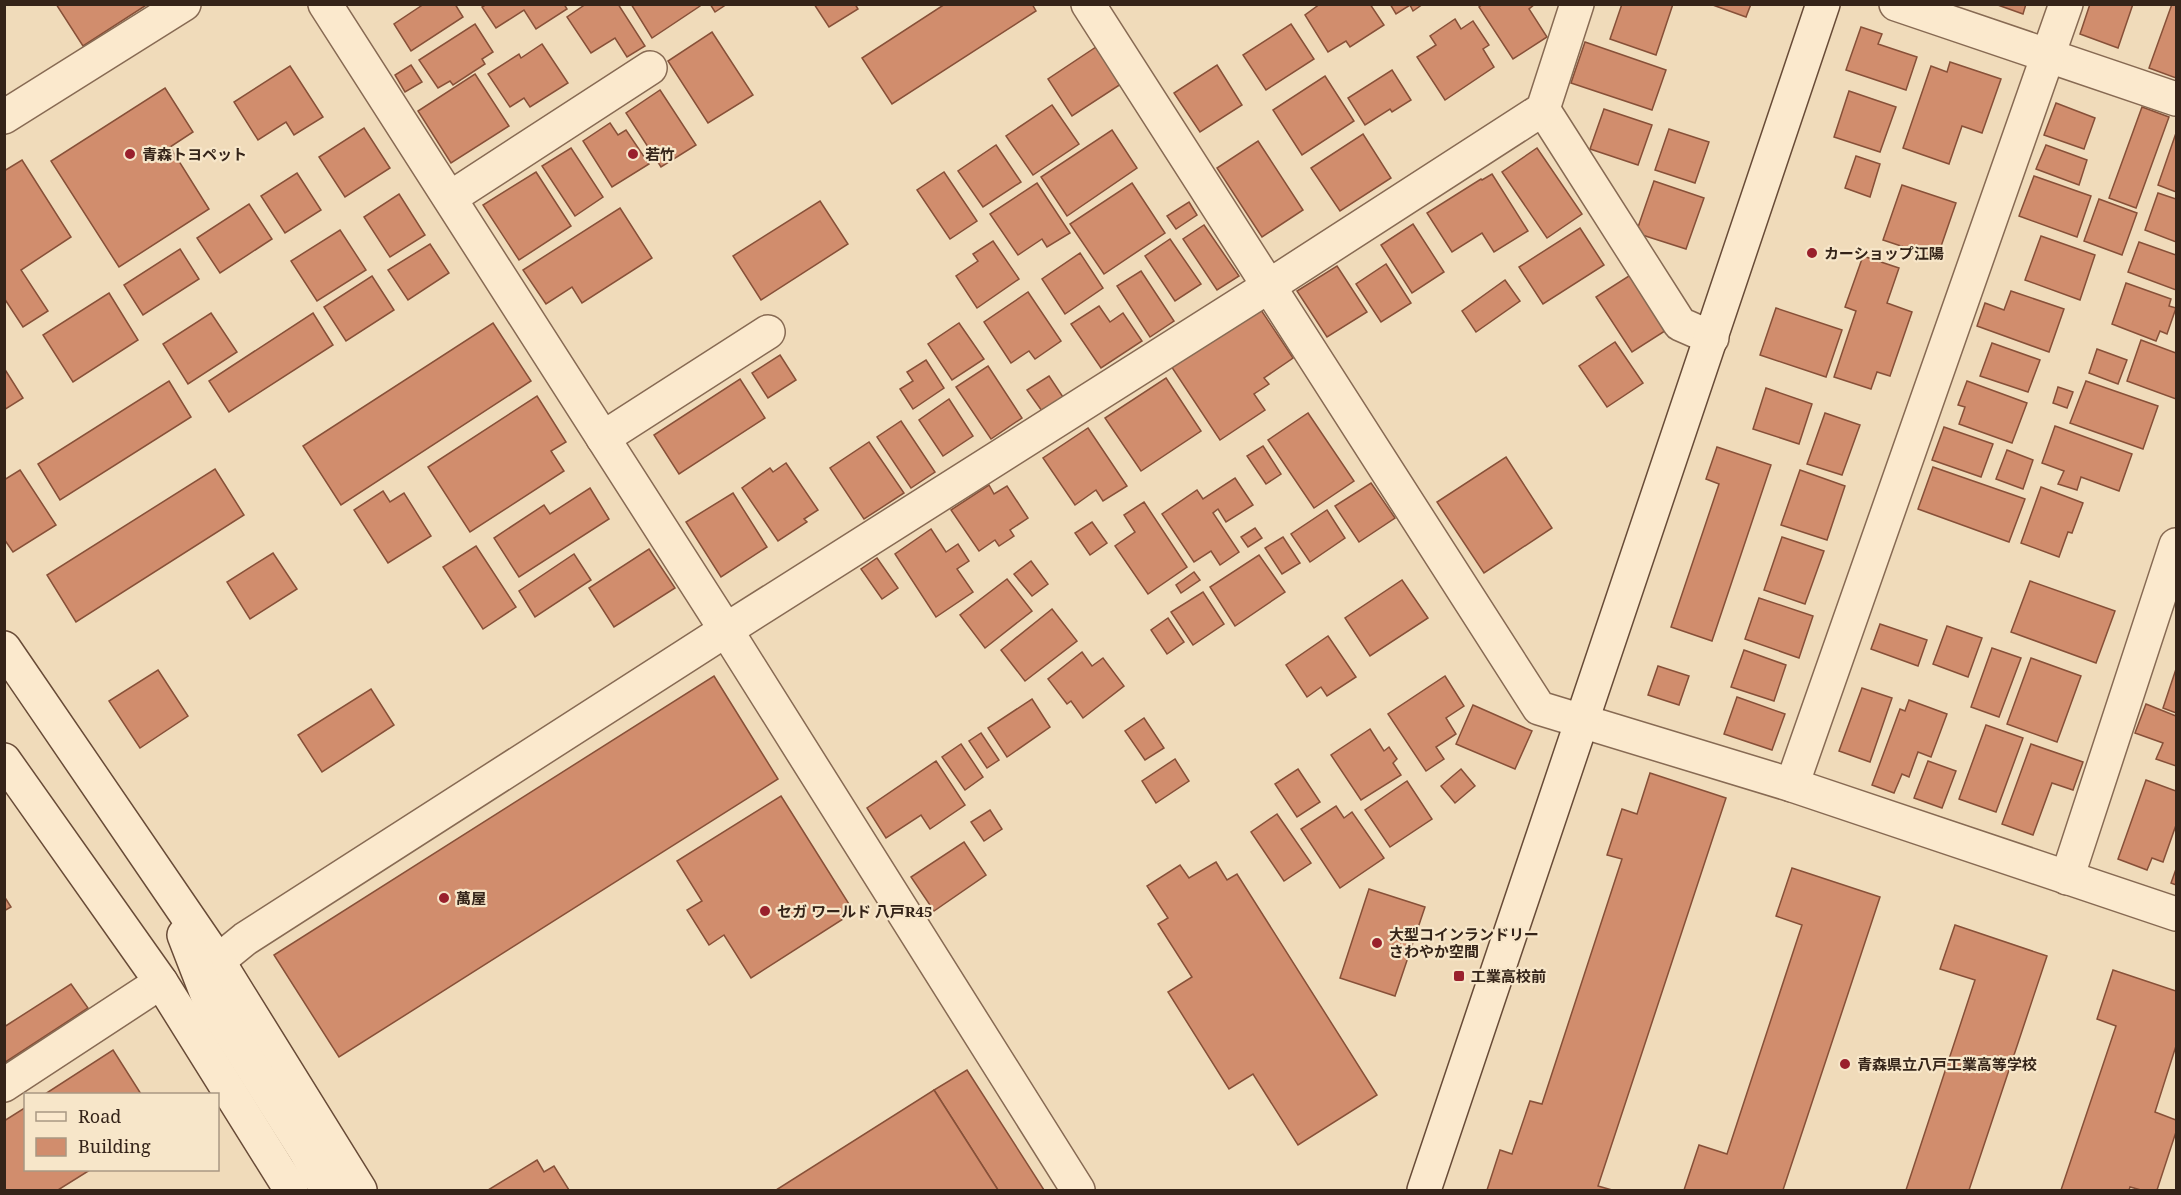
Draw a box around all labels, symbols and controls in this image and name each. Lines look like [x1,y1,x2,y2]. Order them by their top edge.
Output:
place label: 青森トヨペット [142,144,247,164]
place label: 若竹 [645,144,675,164]
marker: 青森トヨペット [123,147,137,161]
marker: 若竹 [626,147,640,161]
place label: カーショップ江陽 [1824,243,1944,263]
marker: カーショップ江陽 [1805,246,1819,260]
place label: 萬屋 [456,888,486,908]
marker: 萬屋 [437,891,451,905]
place label: セガ ワールド 八戸R45 [777,901,932,921]
marker: セガ ワールド 八戸R45 [758,904,772,918]
place label: 大型コインランドリー さわやか空間 [1389,924,1539,961]
marker: 大型コインランドリー さわやか空間 [1370,936,1384,950]
place label: 工業高校前 [1471,966,1546,986]
marker: 工業高校前 [1452,969,1466,983]
place label: 青森県立八戸工業高等学校 [1857,1054,2037,1074]
marker: 青森県立八戸工業高等学校 [1838,1057,1852,1071]
legend [24,1093,219,1171]
text: Road [78,1104,121,1128]
text: Building [78,1134,151,1158]

